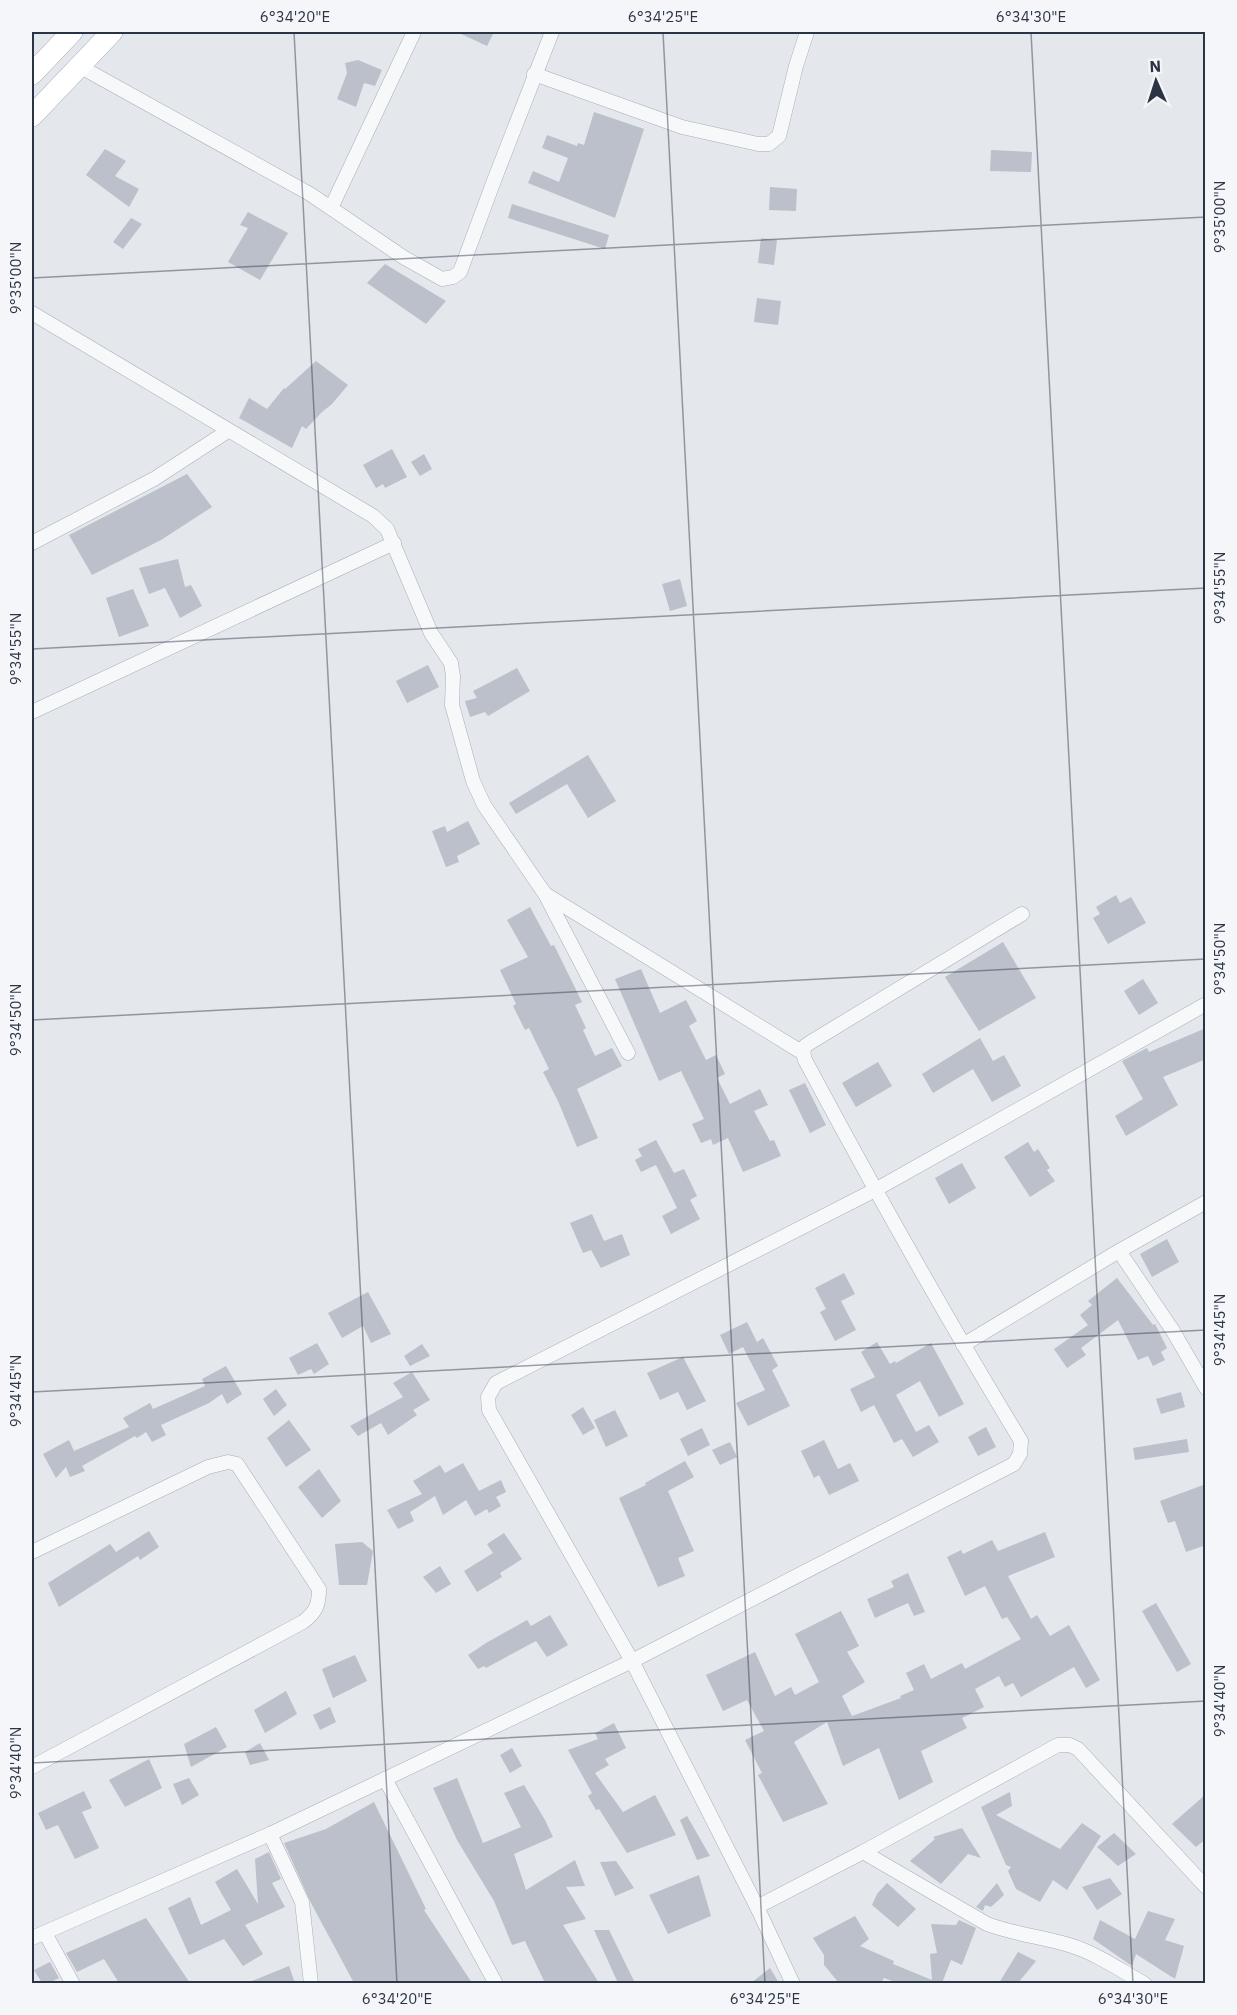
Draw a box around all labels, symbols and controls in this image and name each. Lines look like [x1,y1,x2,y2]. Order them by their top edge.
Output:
text: 6°34'20"E [260,7,330,26]
text: 6°34'25"E [628,7,698,26]
text: 6°34'30"E [996,7,1066,26]
north arrow [1126,51,1186,111]
text: N [1149,56,1162,76]
text: 9°35'00"N [1210,181,1229,253]
text: 9°35'00"N [6,242,25,314]
text: 9°34'55"N [1210,552,1229,624]
text: 9°34'55"N [6,613,25,685]
text: 9°34'50"N [1210,923,1229,995]
text: 9°34'50"N [6,984,25,1056]
text: 9°34'45"N [1210,1294,1229,1366]
text: 9°34'45"N [6,1355,25,1427]
text: 9°34'40"N [1210,1665,1229,1737]
text: 9°34'40"N [6,1727,25,1799]
text: 6°34'20"E [362,1989,432,2008]
text: 6°34'25"E [730,1989,800,2008]
text: 6°34'30"E [1098,1989,1168,2008]

